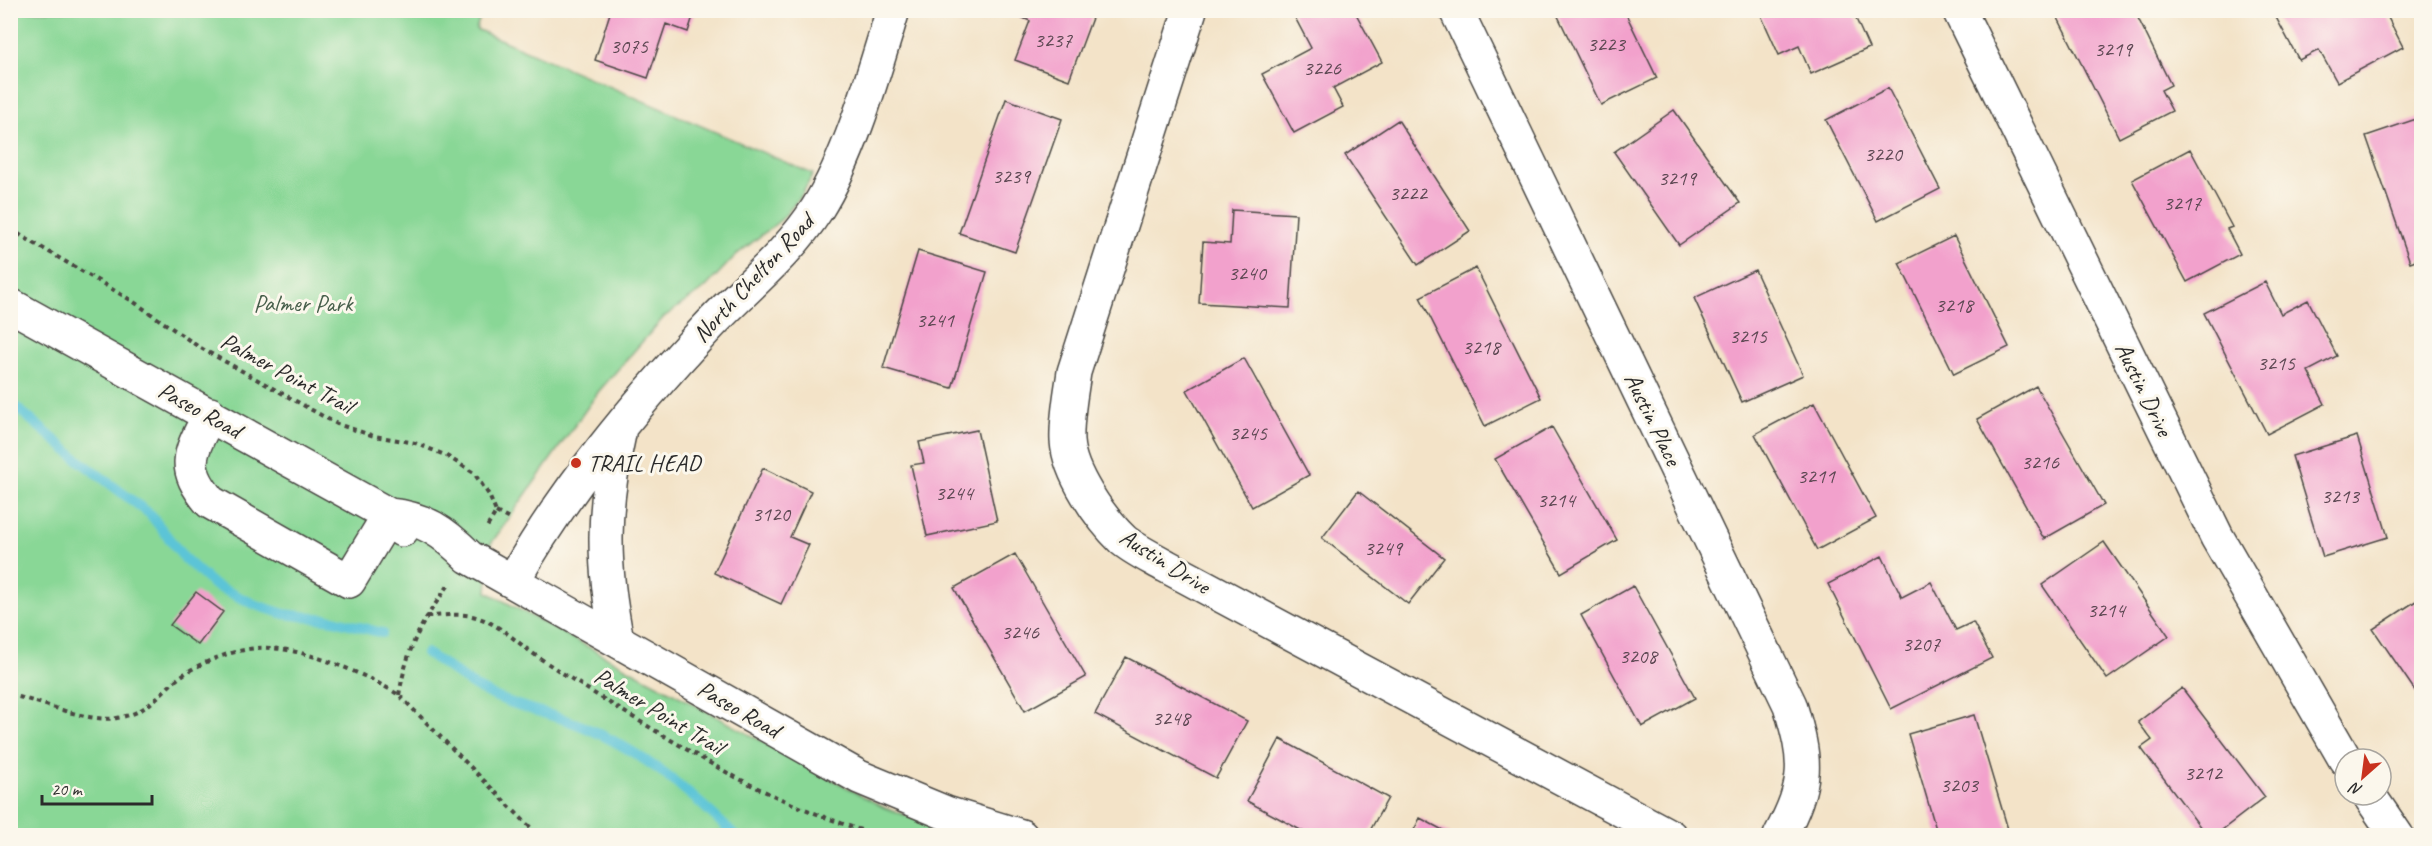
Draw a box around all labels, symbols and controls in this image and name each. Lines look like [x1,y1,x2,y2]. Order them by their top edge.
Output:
house number: 3237 [1034,27,1073,53]
house number: 3223 [1587,31,1626,57]
house number: 3075 [610,33,649,59]
house number: 3219 [2094,36,2133,62]
house number: 3226 [1303,55,1341,81]
house number: 3220 [1864,141,1903,167]
house number: 3239 [992,163,1031,189]
house number: 3219 [1658,165,1697,191]
house number: 3222 [1389,180,1428,206]
house number: 3217 [2163,190,2202,216]
street label: North Chelton Road [686,205,823,348]
house number: 3240 [1228,260,1267,286]
park label: Palmer Park [253,288,355,318]
house number: 3218 [1935,292,1975,318]
house number: 3241 [916,307,955,333]
house number: 3215 [1729,323,1768,349]
street label: Palmer Point Trail [216,326,362,422]
house number: 3218 [1462,334,1502,360]
street label: Austin Drive [2108,337,2181,443]
house number: 3215 [2257,350,2296,376]
street label: Austin Place [1618,368,1689,472]
street label: Paseo Road [153,375,250,447]
house number: 3245 [1229,420,1268,446]
place label: TRAIL HEAD [588,448,703,478]
house number: 3216 [2021,449,2059,475]
marker: TRAIL HEAD [569,456,583,470]
house number: 3211 [1797,463,1836,489]
house number: 3244 [935,480,975,506]
house number: 3213 [2321,483,2360,509]
house number: 3214 [1537,487,1577,513]
house number: 3120 [752,501,791,527]
street label: Austin Drive [1114,522,1218,602]
house number: 3249 [1364,535,1403,561]
house number: 3214 [2087,597,2127,623]
house number: 3246 [1001,619,1039,645]
house number: 3207 [1902,631,1941,657]
house number: 3208 [1619,643,1659,669]
street label: Palmer Point Trail [589,661,733,763]
street label: Paseo Road [692,673,789,746]
house number: 3248 [1152,705,1192,731]
north arrow [2333,747,2393,807]
house number: 3212 [2184,760,2223,786]
scale bar [42,768,152,806]
house number: 3203 [1940,772,1979,798]
text: N [2345,777,2365,801]
text: 20 m [51,778,84,800]

